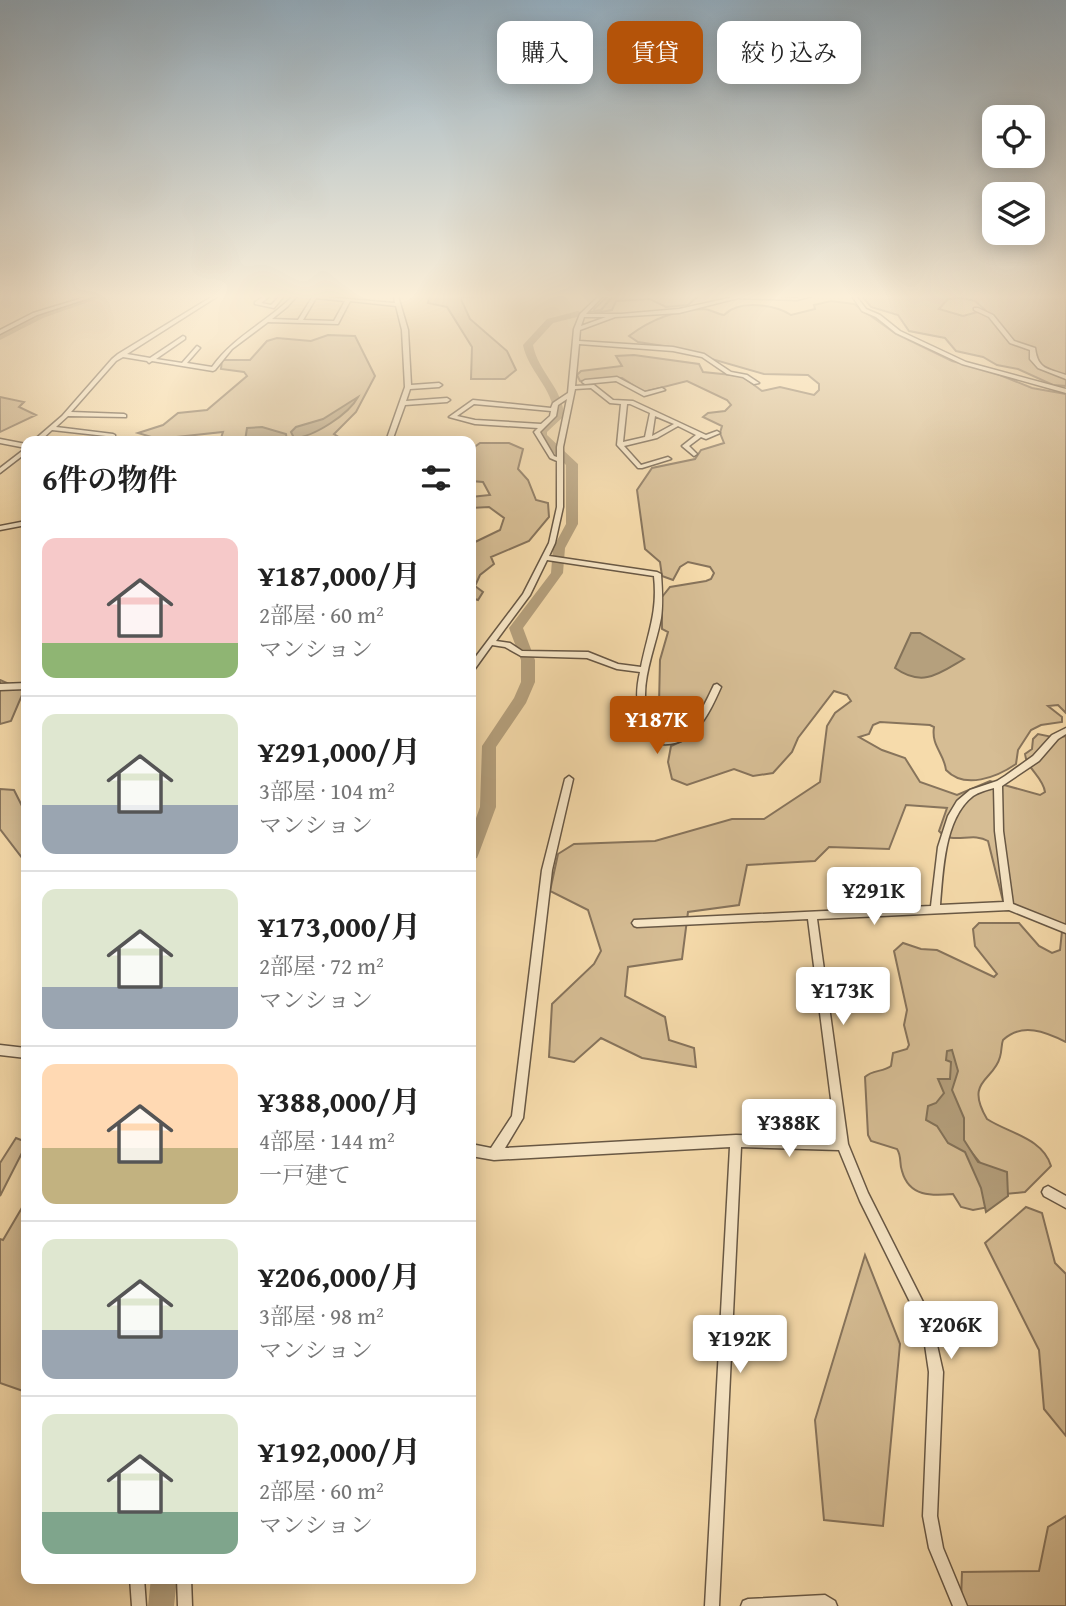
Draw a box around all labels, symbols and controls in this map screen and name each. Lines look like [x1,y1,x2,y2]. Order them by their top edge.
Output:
chip: 購入 [497,21,593,84]
chip: 賃貸 [607,21,703,84]
chip: 絞り込み [717,21,861,84]
map controls [982,105,1045,245]
button: locate [982,105,1045,168]
button: layers [982,182,1045,245]
text: 6件の物件 [42,457,178,501]
icon: filters [417,459,455,497]
text: ¥187,000/月 [259,553,421,597]
icon: home [98,566,182,650]
text: 2部屋 · 60 m² [259,598,384,631]
text: マンション [259,632,373,665]
pin: ¥187K [608,696,706,756]
text: ¥187K [626,702,688,735]
text: ¥291,000/月 [259,729,421,773]
icon: home [98,742,182,826]
text: 3部屋 · 104 m² [259,774,395,807]
text: マンション [259,808,373,841]
pin: ¥291K [825,867,923,927]
text: ¥291K [843,873,905,906]
text: ¥173,000/月 [259,904,421,948]
icon: home [98,917,182,1001]
text: 2部屋 · 72 m² [259,949,384,982]
pin: ¥173K [794,968,892,1027]
text: ¥173K [812,973,874,1006]
text: マンション [259,983,373,1016]
text: ¥388,000/月 [259,1079,421,1123]
icon: home [98,1092,182,1176]
pin: ¥388K [740,1100,838,1159]
text: ¥388K [758,1105,820,1138]
text: 4部屋 · 144 m² [259,1124,395,1157]
text: 一戸建て [259,1158,351,1191]
text: ¥206,000/月 [259,1254,421,1298]
icon: home [98,1267,182,1351]
text: 3部屋 · 98 m² [259,1299,384,1332]
pin: ¥206K [902,1302,1000,1361]
text: ¥206K [920,1307,982,1340]
pin: ¥192K [691,1316,789,1375]
text: ¥192K [709,1321,771,1354]
text: マンション [259,1333,373,1366]
text: ¥192,000/月 [259,1429,421,1473]
icon: home [98,1442,182,1526]
text: 2部屋 · 60 m² [259,1474,384,1507]
text: マンション [259,1508,373,1541]

